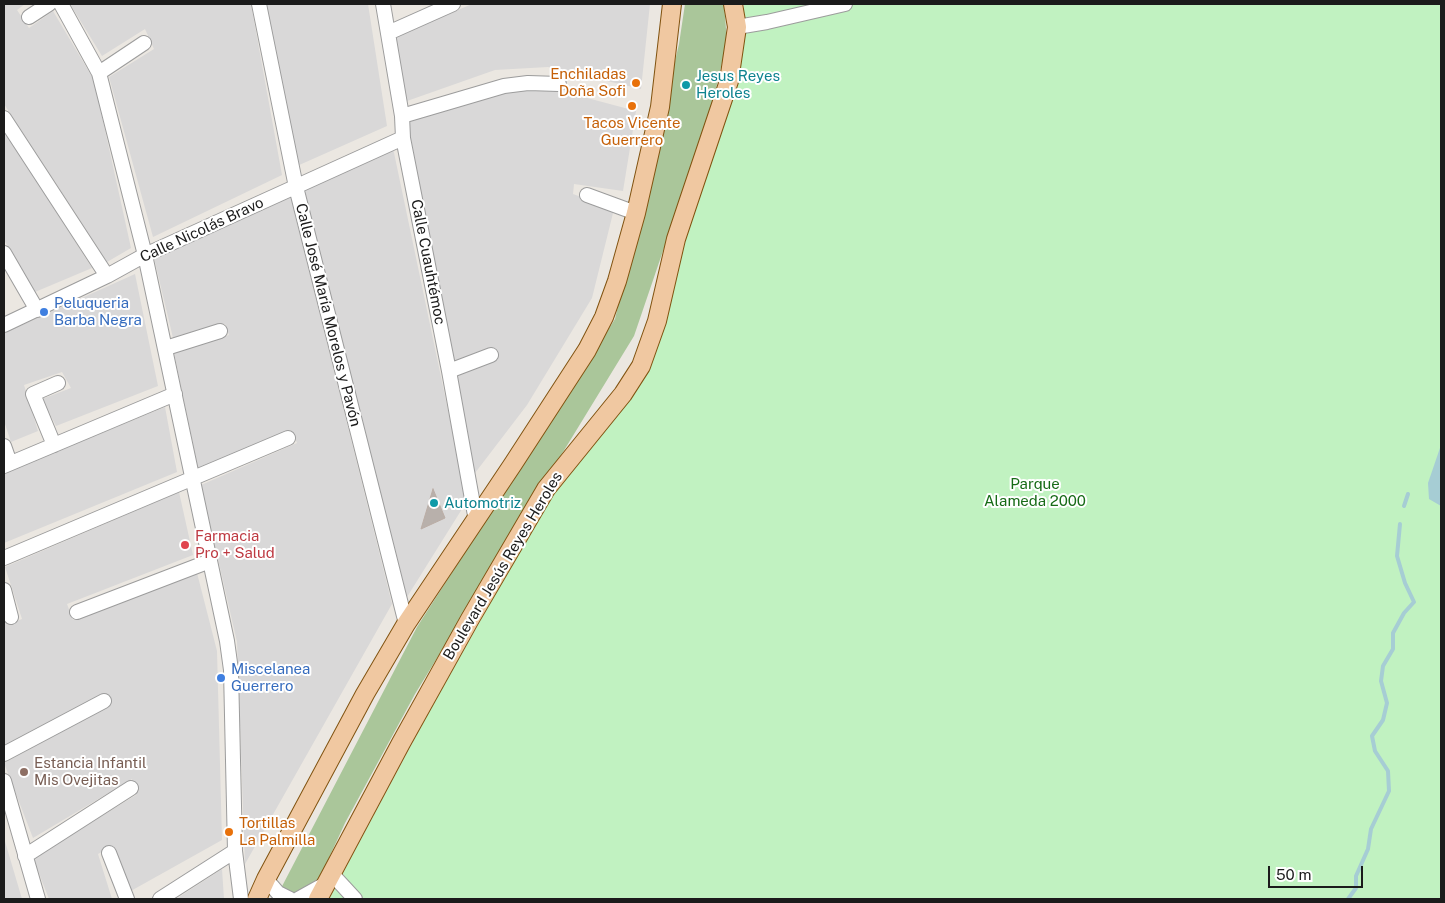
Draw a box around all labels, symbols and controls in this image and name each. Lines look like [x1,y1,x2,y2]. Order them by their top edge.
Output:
place label: Enchiladas Doña Sofi [550,65,626,100]
place label: Jesus Reyes Heroles [696,67,780,102]
marker: Enchiladas Doña Sofi [630,77,642,89]
marker: Jesus Reyes Heroles [680,79,692,91]
marker: Tacos Vicente Guerrero [626,100,638,112]
place label: Tacos Vicente Guerrero [584,114,680,149]
street label: Calle Nicolás Bravo [137,193,267,267]
street label: Calle Cuauhtémoc [407,198,449,326]
street label: Calle José María Morelos y Pavón [292,201,364,429]
place label: Peluqueria Barba Negra [54,294,142,329]
marker: Peluqueria Barba Negra [38,306,50,318]
street label: Boulevard Jesús Reyes Heroles [440,469,566,663]
park label: Parque Alameda 2000 [984,475,1086,510]
place label: Automotriz [444,494,521,512]
marker: Automotriz [428,497,440,509]
place label: Farmacia Pro + Salud [195,527,275,562]
marker: Farmacia Pro + Salud [179,539,191,551]
place label: Miscelanea Guerrero [231,660,310,695]
marker: Miscelanea Guerrero [215,672,227,684]
place label: Estancia Infantil Mis Ovejitas [34,754,146,789]
marker: Estancia Infantil Mis Ovejitas [18,766,30,778]
place label: Tortillas La Palmilla [239,814,315,849]
marker: Tortillas La Palmilla [223,826,235,838]
scale bar [1270,856,1365,888]
text: 50 m [1276,866,1311,883]

